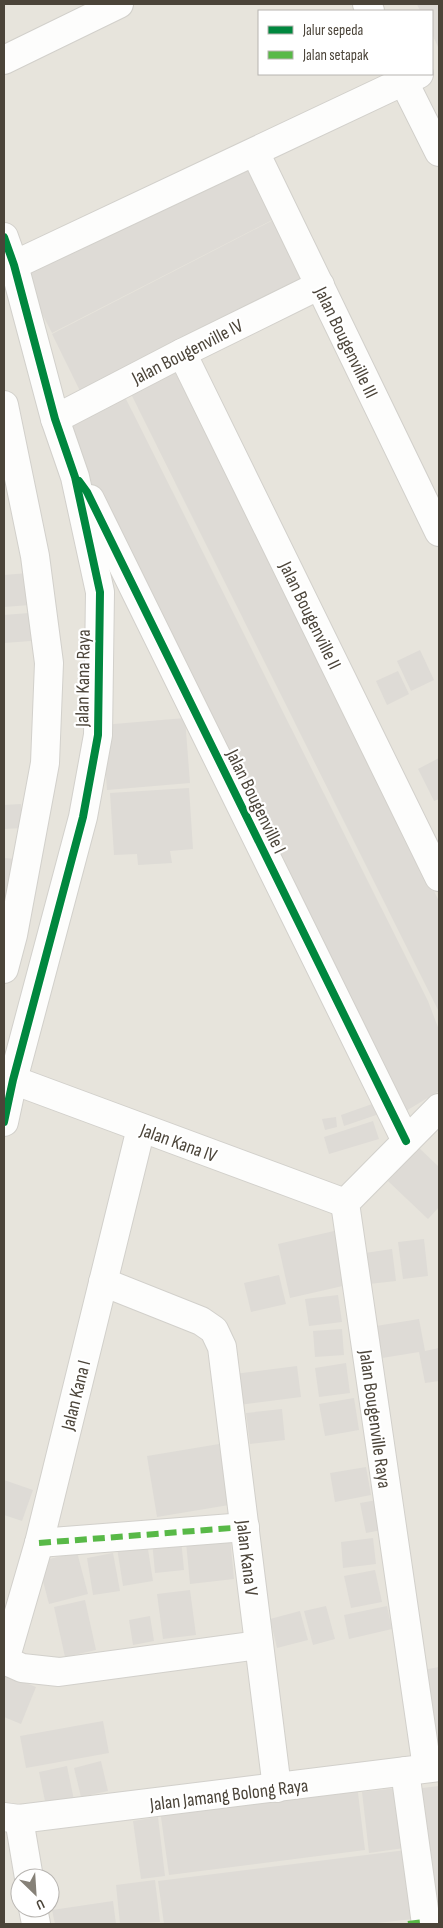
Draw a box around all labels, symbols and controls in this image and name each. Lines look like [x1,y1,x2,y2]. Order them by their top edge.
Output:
legend [258,10,433,75]
text: Jalur sepeda [302,21,364,40]
text: Jalan setapak [302,46,369,65]
street label: Jalan Bougenville III [308,282,382,402]
street label: Jalan Bougenville IV [127,314,248,391]
street label: Jalan Bougenville II [273,557,346,673]
street label: Jalan Kana Raya [71,629,96,728]
street label: Jalan Bougenville I [220,745,291,858]
street label: Jalan Kana IV [136,1119,220,1168]
street label: Jalan Bougenville Raya [353,1348,396,1490]
street label: Jalan Kana I [56,1358,96,1434]
street label: Jalan Kana V [230,1518,263,1598]
street label: Jalan Jamang Bolong Raya [148,1774,310,1817]
north arrow [10,1868,60,1918]
text: U [33,1895,47,1914]

